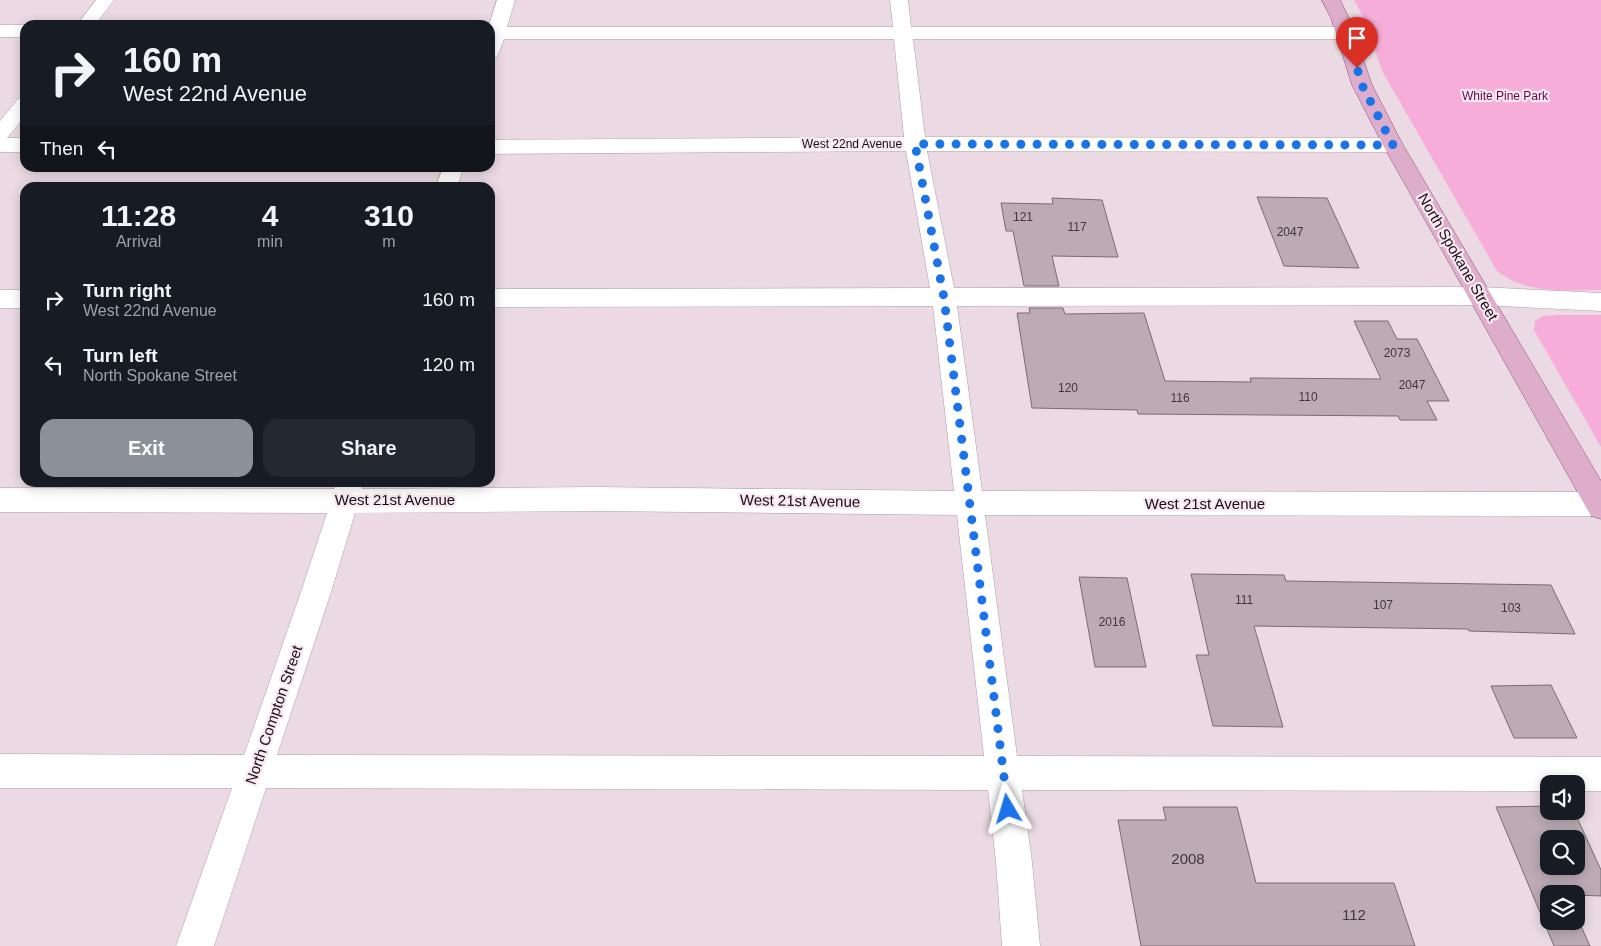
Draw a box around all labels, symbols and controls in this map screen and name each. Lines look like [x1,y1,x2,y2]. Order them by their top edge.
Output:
pin [1336,17,1378,68]
icon: arrive [1343,24,1371,52]
icon: right [40,40,105,105]
text: 160 m [123,40,222,79]
text: West 22nd Avenue [123,81,307,106]
park label: White Pine Park [1462,89,1549,103]
icon: left [93,135,121,163]
street label: West 22nd Avenue [802,137,902,151]
text: Then [40,138,83,159]
street label: North Spokane Street [1415,190,1502,324]
text: 11:28 [101,199,176,232]
text: 4 [262,199,278,232]
text: 310 [364,199,414,232]
house number: 121 [1013,210,1033,224]
house number: 117 [1067,220,1087,234]
house number: 2047 [1277,225,1304,239]
text: Arrival [116,233,161,250]
text: min [257,233,283,250]
text: m [382,233,396,250]
text: Turn right [83,280,171,301]
icon: right [40,286,68,314]
text: 160 m [422,289,475,310]
text: West 22nd Avenue [83,302,217,319]
text: Turn left [83,345,158,366]
house number: 2073 [1384,346,1411,360]
icon: left [40,351,68,379]
text: 120 m [422,354,475,375]
text: North Spokane Street [83,367,237,384]
house number: 2047 [1399,378,1426,392]
house number: 120 [1058,381,1078,395]
house number: 110 [1298,390,1318,404]
house number: 116 [1170,391,1190,405]
button: Exit [40,419,253,477]
button: Share [263,419,475,477]
street label: West 21st Avenue [335,491,455,508]
street label: West 21st Avenue [740,491,860,510]
street label: West 21st Avenue [1145,495,1265,512]
house number: 111 [1235,593,1253,607]
house number: 107 [1373,598,1393,612]
house number: 103 [1501,601,1521,615]
house number: 2016 [1099,615,1126,629]
street label: North Compton Street [242,642,306,787]
map controls [1540,775,1585,930]
button: sound [1540,775,1585,820]
position arrow [981,782,1033,834]
button: search [1540,830,1585,875]
house number: 2008 [1171,850,1205,867]
button: layers [1540,885,1585,930]
house number: 112 [1342,906,1366,923]

